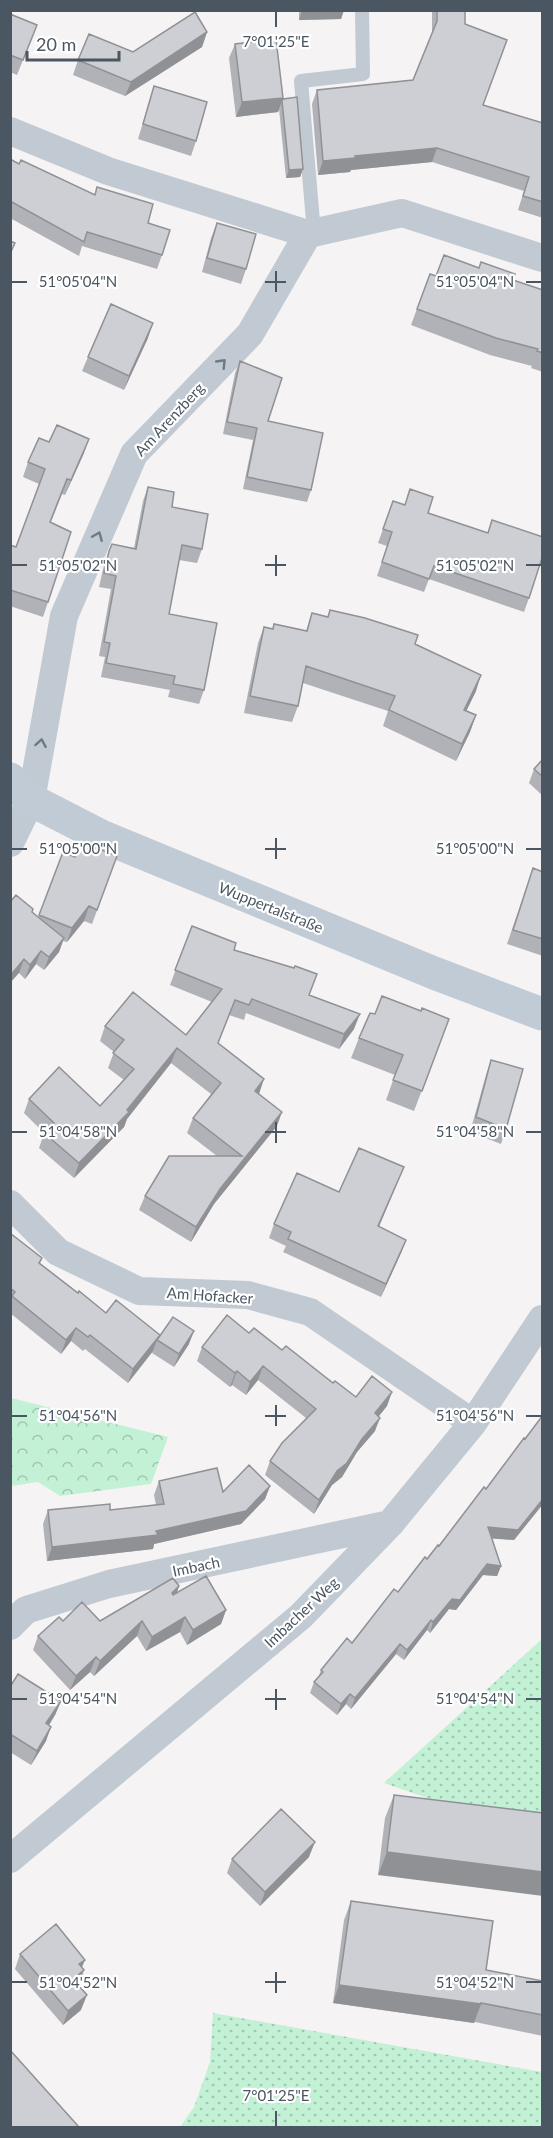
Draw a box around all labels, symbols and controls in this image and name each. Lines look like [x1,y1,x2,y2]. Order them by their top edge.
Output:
scale bar [27,24,118,62]
text: 7°01'25"E [243,32,310,50]
text: 20 m [36,33,76,55]
text: 51°05'04"N [39,272,117,290]
text: 51°05'04"N [436,272,514,290]
one-way arrow [215,360,226,370]
street label: Am Arenzberg [131,379,208,459]
one-way arrow [91,531,103,542]
text: 51°05'02"N [39,556,117,574]
text: 51°05'02"N [436,556,514,574]
one-way arrow [34,738,47,748]
text: 51°05'00"N [39,839,117,857]
text: 51°05'00"N [436,839,514,857]
street label: Wuppertalstraße [216,878,326,936]
text: 51°04'58"N [39,1122,117,1140]
text: 51°04'58"N [436,1122,514,1140]
street label: Am Hofacker [166,1283,254,1307]
text: 51°04'56"N [39,1406,117,1424]
text: 51°04'56"N [436,1406,514,1424]
street label: Imbach [171,1552,221,1580]
street label: Imbacher Weg [260,1573,342,1651]
text: 51°04'54"N [39,1689,117,1707]
text: 51°04'54"N [436,1689,514,1707]
text: 51°04'52"N [39,1973,117,1991]
text: 51°04'52"N [436,1973,514,1991]
text: 7°01'25"E [243,2086,310,2104]

